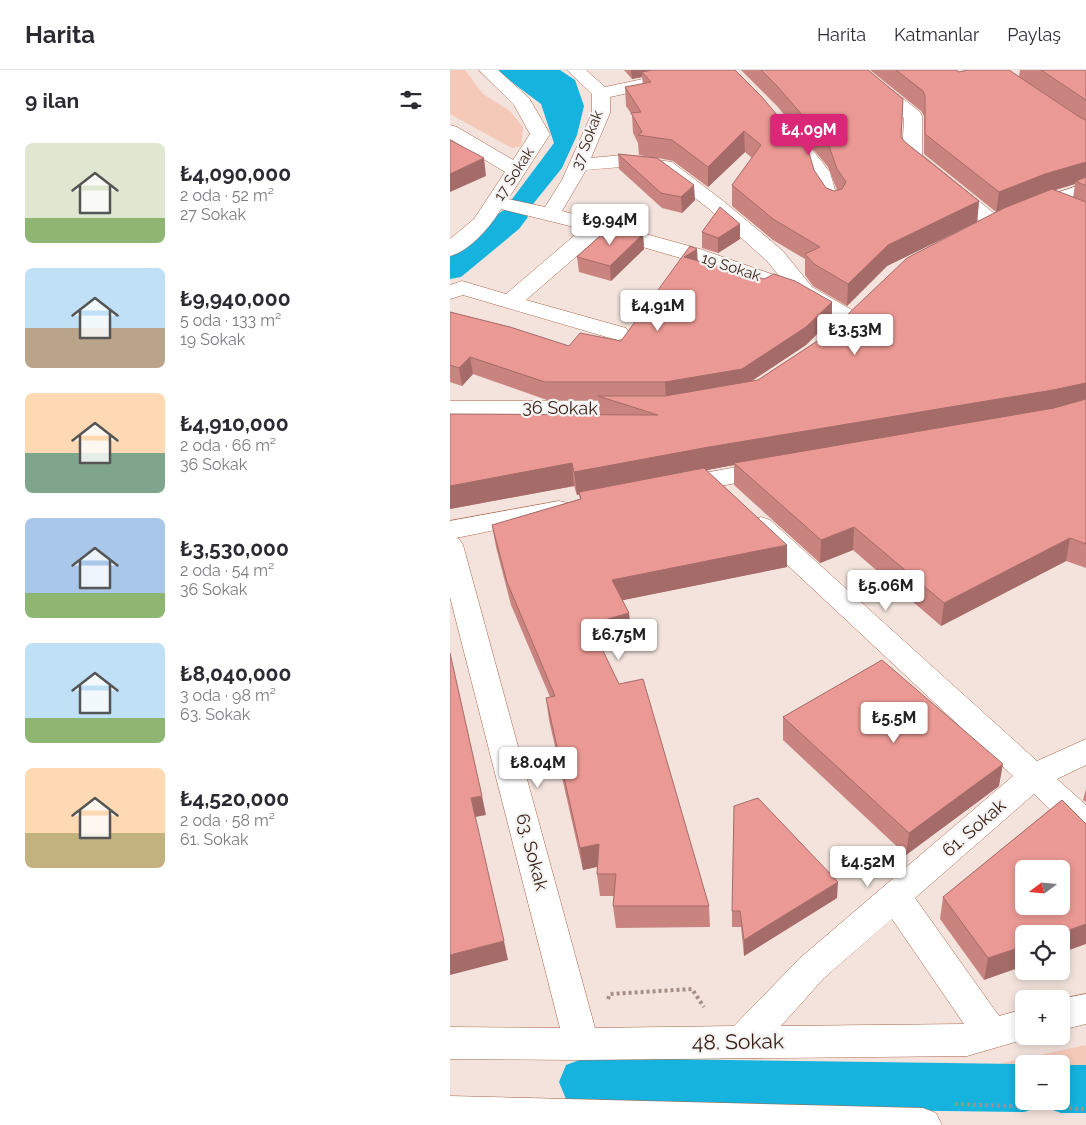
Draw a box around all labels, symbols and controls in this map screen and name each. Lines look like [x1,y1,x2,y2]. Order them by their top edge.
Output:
text: Harita [25,20,95,49]
text: Harita [817,24,866,45]
text: Katmanlar [894,24,979,45]
text: Paylaş [1007,24,1061,45]
icon: filters [397,86,425,114]
text: 9 ilan [25,88,79,113]
street label: 37 Sokak [568,108,607,172]
pin: ₺4.09M [768,114,850,156]
text: ₺4.09M [781,120,837,139]
street label: 17 Sokak [490,144,538,204]
text: ₺4,090,000 [180,161,291,186]
icon: home [65,163,125,223]
text: 2 oda · 52 m² [180,186,274,205]
pin: ₺9.94M [569,204,651,246]
text: 27 Sokak [180,205,246,224]
text: ₺9.94M [583,210,637,229]
street label: 19 Sokak [699,249,763,285]
text: ₺9,940,000 [180,286,291,311]
icon: home [65,288,125,348]
pin: ₺4.91M [617,290,699,332]
text: ₺4.91M [631,296,685,315]
text: 5 oda · 133 m² [180,311,281,330]
pin: ₺3.53M [814,314,896,356]
text: ₺3.53M [828,320,882,339]
text: 19 Sokak [180,330,245,349]
street label: 36 Sokak [522,396,598,419]
text: ₺4,910,000 [180,411,289,436]
icon: home [65,413,125,473]
text: 2 oda · 66 m² [180,436,276,455]
text: 36 Sokak [180,455,247,474]
text: ₺3,530,000 [180,536,289,561]
icon: home [65,538,125,598]
text: 2 oda · 54 m² [180,561,274,580]
pin: ₺5.06M [845,570,927,612]
text: ₺5.06M [858,576,914,595]
text: 36 Sokak [180,580,247,599]
pin: ₺6.75M [578,618,660,661]
text: ₺6.75M [592,625,646,644]
text: ₺8,040,000 [180,661,291,686]
icon: home [65,663,125,723]
text: 3 oda · 98 m² [180,686,276,705]
pin: ₺5.5M [859,702,929,744]
text: 63. Sokak [180,705,250,724]
text: ₺5.5M [872,708,916,727]
pin: ₺8.04M [497,746,579,789]
text: ₺8.04M [510,753,566,772]
text: ₺4,520,000 [180,786,289,811]
icon: home [65,788,125,848]
street label: 61. Sokak [938,794,1010,861]
text: 2 oda · 58 m² [180,811,275,830]
street label: 63. Sokak [512,811,553,893]
text: 61. Sokak [180,830,248,849]
pin: ₺4.52M [827,846,909,888]
text: ₺4.52M [841,852,895,871]
north arrow [1015,860,1070,915]
map controls [1015,860,1070,1110]
button: locate [1015,925,1070,980]
button: + [1015,990,1070,1045]
street label: 48. Sokak [692,1028,784,1055]
button: − [1015,1055,1070,1110]

